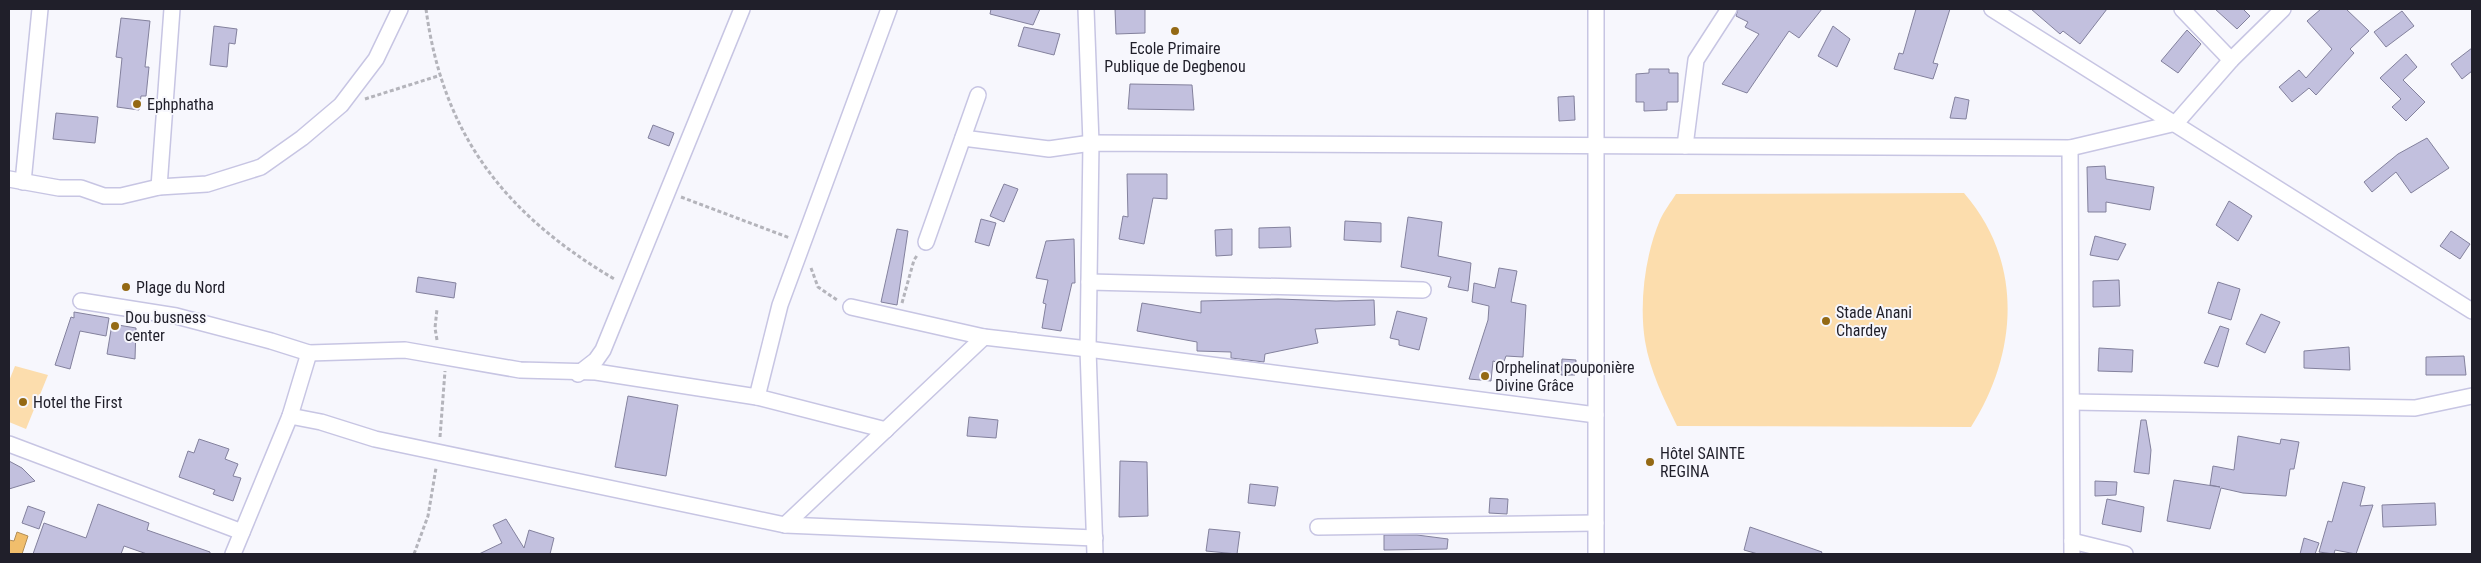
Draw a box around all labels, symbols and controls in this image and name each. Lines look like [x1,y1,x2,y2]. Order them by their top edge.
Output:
marker: Ecole Primaire Publique de Degbenou [1169,25,1181,37]
place label: Ecole Primaire Publique de Degbenou [1104,39,1246,76]
place label: Ephphatha [147,95,214,114]
marker: Ephphatha [131,98,143,110]
place label: Plage du Nord [136,278,225,297]
marker: Plage du Nord [120,281,132,293]
place label: Stade Anani Chardey [1836,303,1912,340]
place label: Dou busness center [125,308,206,345]
marker: Stade Anani Chardey [1820,315,1832,327]
marker: Dou busness center [109,320,121,332]
place label: Orphelinat pouponière Divine Grâce [1495,358,1635,395]
marker: Orphelinat pouponière Divine Grâce [1479,370,1491,382]
place label: Hotel the First [33,393,123,412]
marker: Hotel the First [17,396,29,408]
place label: Hôtel SAINTE REGINA [1660,444,1745,481]
marker: Hôtel SAINTE REGINA [1644,456,1656,468]

